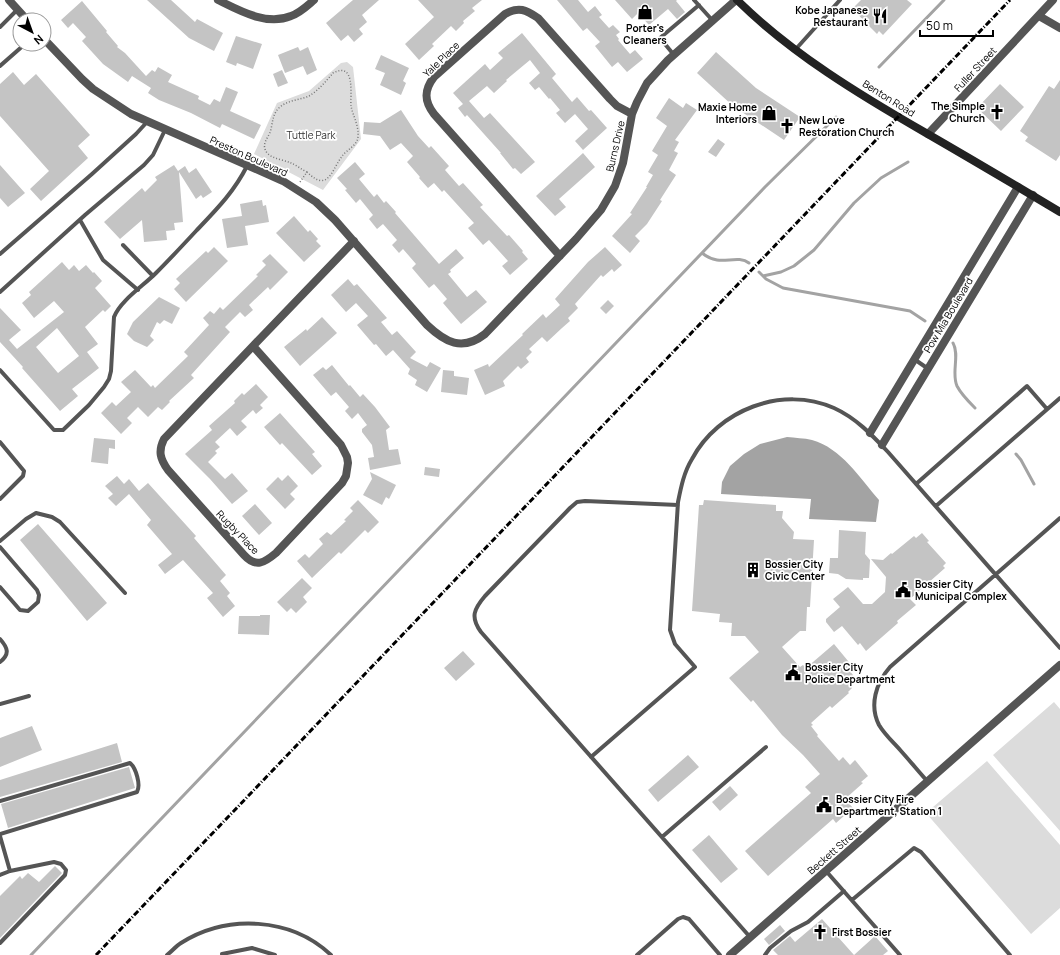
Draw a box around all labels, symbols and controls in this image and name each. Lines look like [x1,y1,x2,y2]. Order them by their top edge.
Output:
shop icon: Porter's Cleaners [636,3,654,21]
place label: Kobe Japanese Restaurant [795,3,868,29]
restaurant icon: Kobe Japanese Restaurant [871,7,889,25]
north arrow [12,12,52,52]
scale bar [920,12,993,38]
text: 50 m [926,17,953,34]
place label: Porter's Cleaners [623,21,667,47]
text: N [31,32,47,48]
street label: Yale Place [420,38,462,80]
street label: Fuller Street [951,44,999,94]
street label: Benton Road [860,76,918,120]
place label: The Simple Church [931,99,985,125]
place label: Maxie Home Interiors [698,100,758,126]
church icon: The Simple Church [988,103,1006,121]
shop icon: Maxie Home Interiors [760,104,778,122]
place label: New Love Restoration Church [799,113,894,139]
church icon: New Love Restoration Church [778,117,796,135]
street label: Burns Drive [602,119,628,173]
park label: Tuttle Park [287,128,336,142]
street label: Preston Boulevard [208,133,290,180]
street label: Pow Mia Boulevard [920,275,976,355]
street label: Rugby Place [213,507,263,557]
place label: Bossier City Civic Center [765,557,825,583]
building icon: Bossier City Civic Center [744,561,762,579]
place label: Bossier City Municipal Complex [915,577,1007,603]
public building icon: Bossier City Municipal Complex [894,581,912,599]
place label: Bossier City Police Department [805,660,895,686]
public building icon: Bossier City Police Department [784,664,802,682]
place label: Bossier City Fire Department, Station 1 [836,792,942,818]
public building icon: Bossier City Fire Department, Station 1 [815,796,833,814]
street label: Beckett Street [804,823,864,877]
church icon: First Bossier [811,923,829,941]
place label: First Bossier [832,925,892,939]

